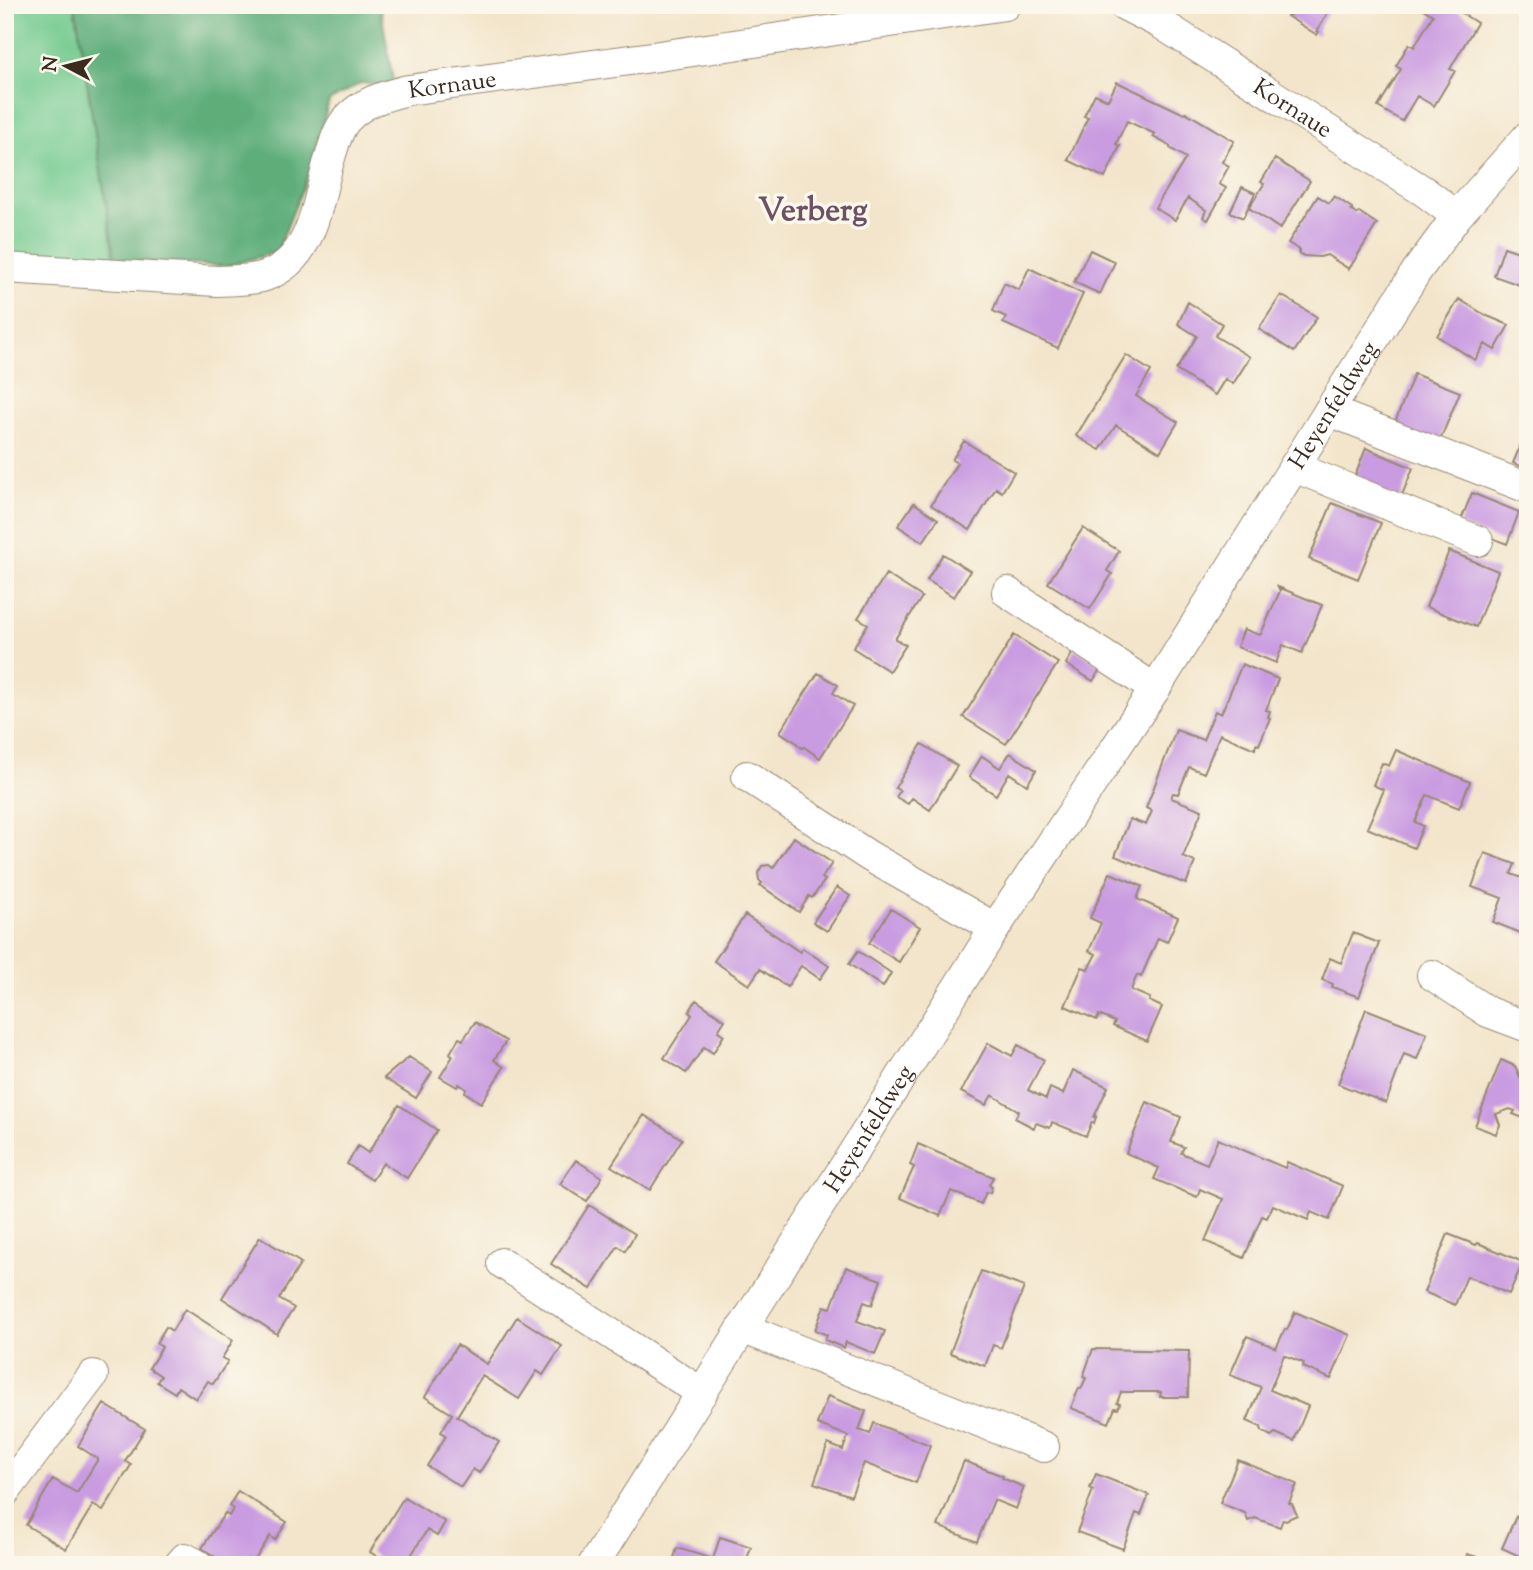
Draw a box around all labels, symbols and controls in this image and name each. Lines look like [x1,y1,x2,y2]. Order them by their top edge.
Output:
north arrow [32,32,102,102]
text: N [37,55,66,73]
street label: Kornaue [406,63,498,109]
street label: Kornaue [1246,71,1338,148]
district label: Verberg [758,189,868,235]
street label: Heyenfeldweg [1281,335,1388,477]
street label: Heyenfeldweg [817,1059,923,1200]

